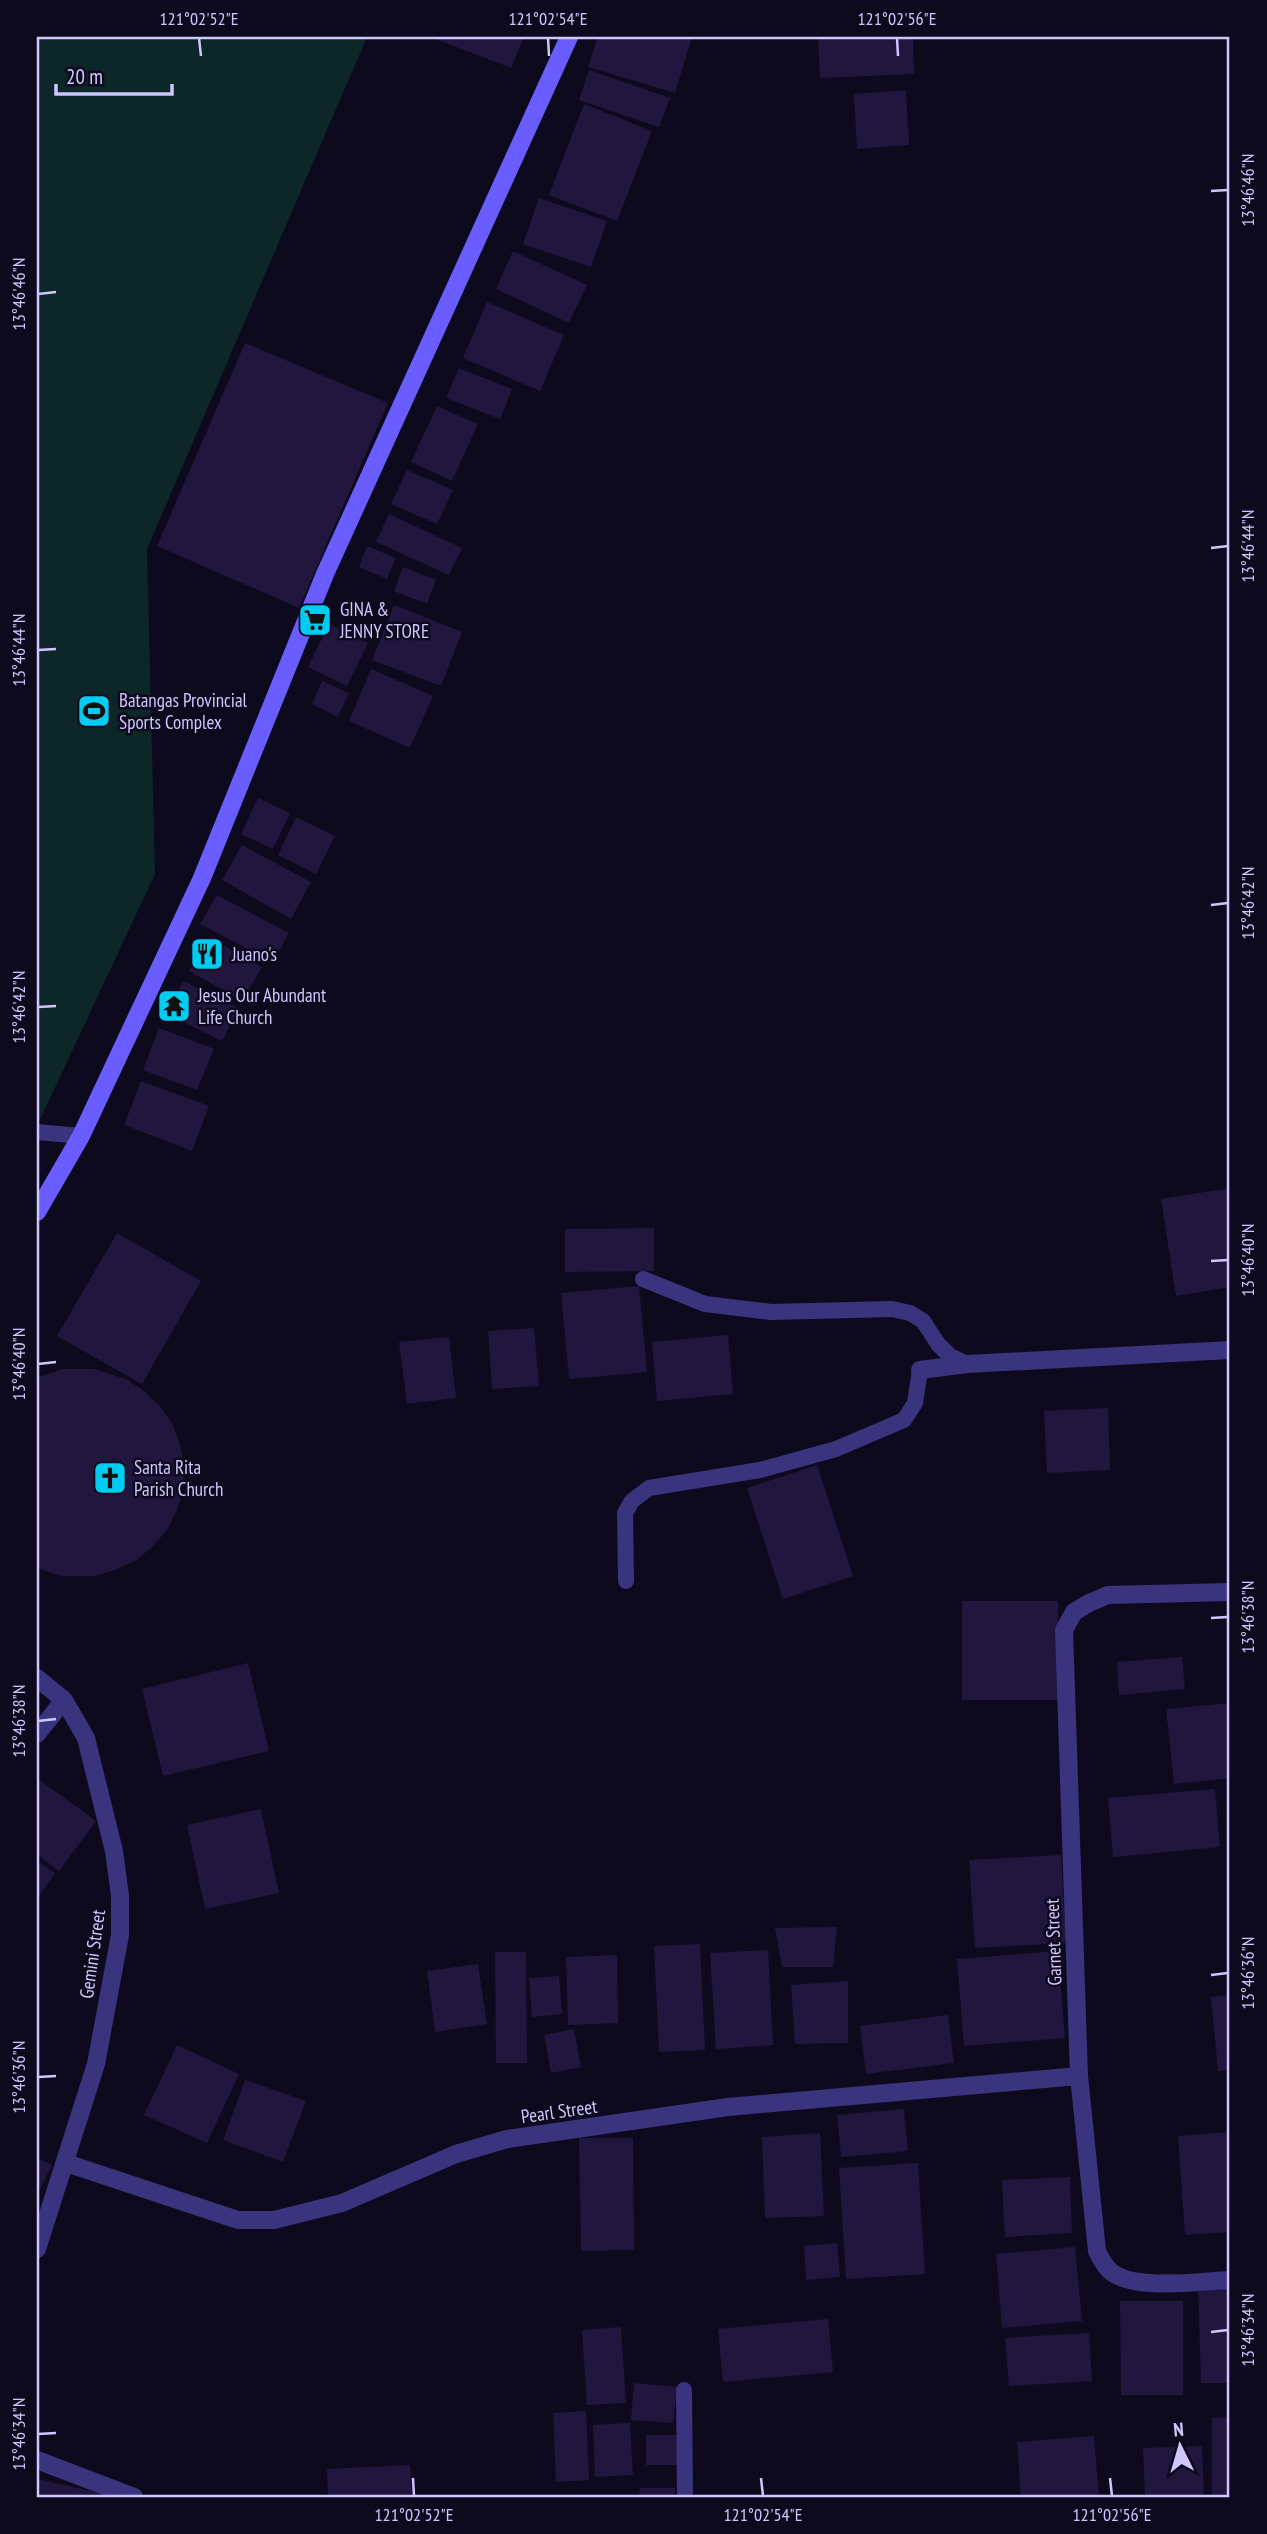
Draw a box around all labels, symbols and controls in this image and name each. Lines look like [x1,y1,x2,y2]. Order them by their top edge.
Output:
text: 121°02'52"E [160,7,238,30]
text: 121°02'54"E [509,7,587,30]
text: 121°02'56"E [858,7,936,30]
scale bar [56,52,172,96]
text: 20 m [66,63,103,90]
text: 13°46'46"N [1236,154,1259,226]
text: 13°46'46"N [7,258,30,330]
text: 13°46'44"N [1236,510,1259,582]
place label: GINA & JENNY STORE [339,597,429,643]
supermarket icon: GINA & JENNY STORE [296,601,334,639]
text: 13°46'44"N [7,614,30,686]
place label: Batangas Provincial Sports Complex [119,688,248,734]
sports icon: Batangas Provincial Sports Complex [75,692,113,730]
text: 13°46'42"N [1236,867,1259,939]
restaurant icon: Juano's [188,935,226,973]
place label: Juano's [231,942,277,966]
text: 13°46'42"N [7,971,30,1043]
place label: Jesus Our Abundant Life Church [197,983,327,1029]
temple icon: Jesus Our Abundant Life Church [155,987,193,1025]
text: 13°46'40"N [1236,1224,1259,1296]
text: 13°46'40"N [7,1328,30,1400]
place label: Santa Rita Parish Church [134,1455,223,1501]
church icon: Santa Rita Parish Church [91,1459,129,1497]
text: 13°46'38"N [1236,1581,1259,1653]
text: 13°46'38"N [7,1685,30,1757]
street label: Garnet Street [1039,1897,1067,1986]
street label: Gemini Street [74,1907,110,2000]
text: 13°46'36"N [1236,1937,1259,2009]
text: 13°46'36"N [7,2041,30,2113]
street label: Pearl Street [519,2094,599,2128]
text: 13°46'34"N [1236,2294,1259,2366]
text: 13°46'34"N [7,2398,30,2470]
north arrow [1144,2412,1214,2482]
text: N [1172,2417,1185,2441]
text: 121°02'52"E [375,2503,453,2526]
text: 121°02'54"E [724,2503,802,2526]
text: 121°02'56"E [1073,2503,1151,2526]

